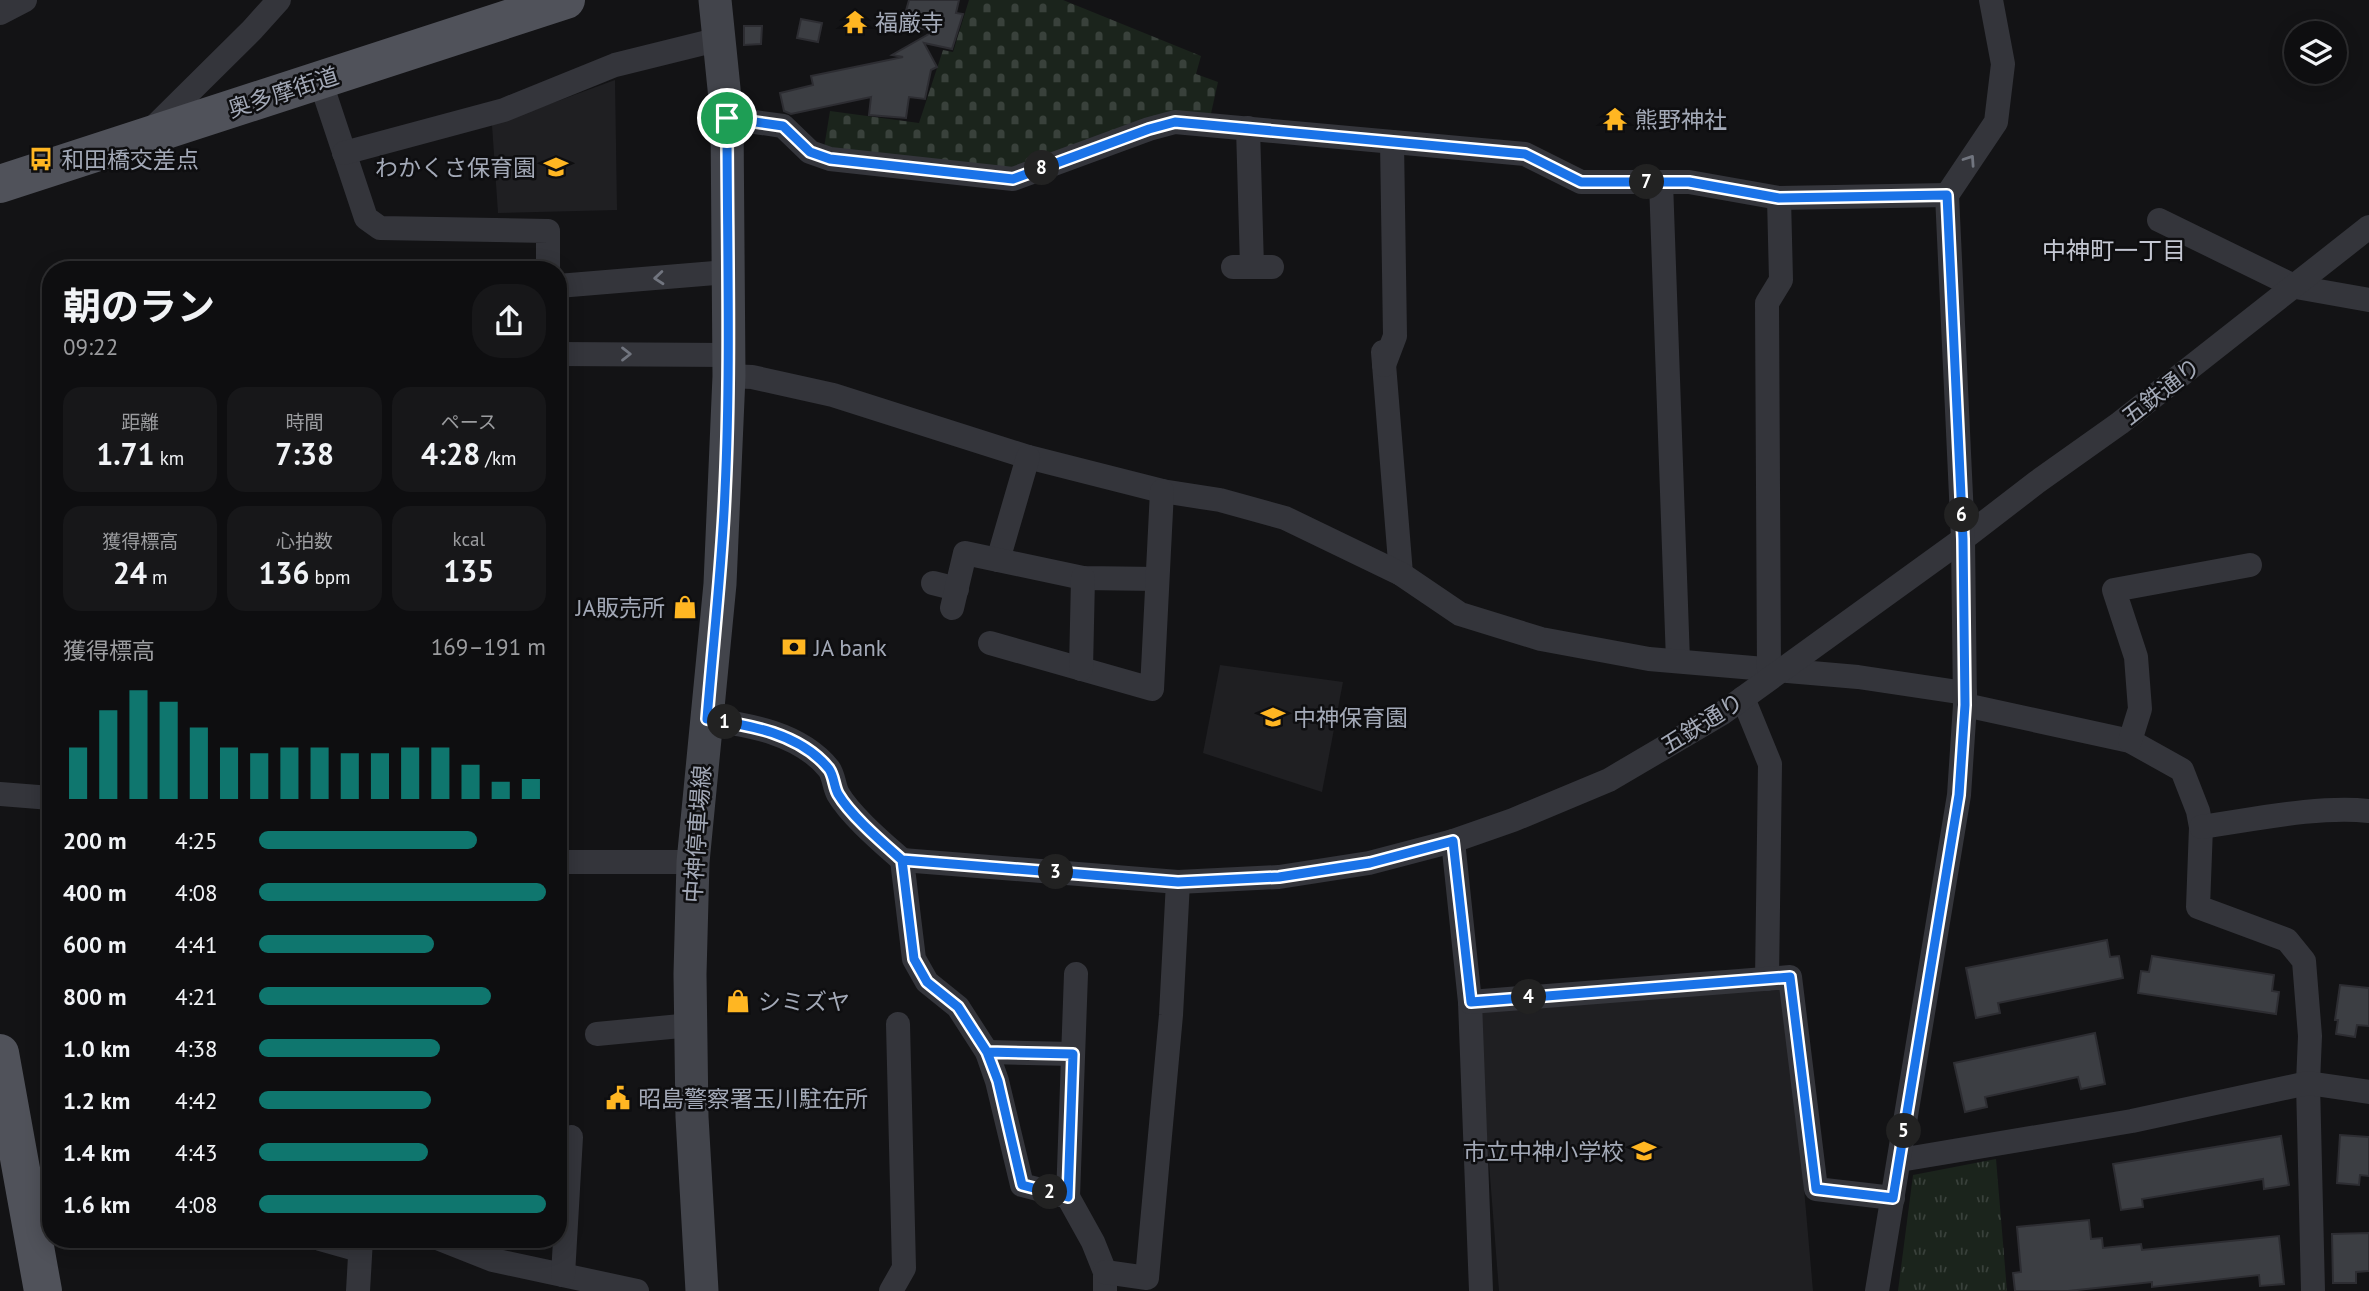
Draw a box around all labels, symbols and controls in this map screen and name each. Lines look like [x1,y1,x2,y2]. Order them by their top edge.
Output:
temple icon: 福厳寺 [841,8,869,36]
place label: 福厳寺 [875,8,944,37]
map controls [2284,21,2347,84]
button: layers [2284,21,2347,84]
street label: 奥多摩街道 [224,60,342,124]
pin [697,88,757,148]
icon: arrive [708,99,746,137]
temple icon: 熊野神社 [1601,105,1629,133]
place label: 熊野神社 [1635,105,1727,134]
bus stop icon: 和田橋交差点 [27,145,55,173]
place label: 和田橋交差点 [61,145,199,174]
pin: 8 [1024,150,1060,186]
place label: わかくさ保育園 [375,153,536,182]
school or university icon: わかくさ保育園 [542,153,570,181]
text: 8 [1036,155,1047,179]
one-way arrow [1962,155,1975,168]
pin: 7 [1630,164,1664,200]
text: 7 [1641,169,1652,193]
district label: 中神町一丁目 [2042,235,2186,266]
one-way arrow [653,270,664,285]
text: 朝のラン [63,281,215,330]
button: share [472,284,546,358]
text: 09:22 [63,332,118,361]
one-way arrow [622,346,632,362]
street label: 五鉄通り [2116,351,2206,431]
text: 距離 [121,410,159,434]
text: 時間 [285,410,324,434]
text: ペース [441,410,497,434]
text: 1.71 [96,434,155,473]
text: 7:38 [275,434,334,473]
text: 4:28 [421,434,480,473]
text: km [155,446,184,470]
text: /km [480,446,517,470]
pin: 6 [1944,498,1980,532]
text: 6 [1956,502,1967,526]
text: kcal [453,527,485,551]
text: 獲得標高 [102,529,178,553]
text: 心拍数 [276,529,333,553]
text: 135 [443,551,494,590]
text: 24 [113,553,147,592]
text: 136 [258,553,309,592]
text: m [147,565,167,589]
text: bpm [309,565,351,589]
place label: JA販売所 [575,593,665,622]
shop icon: JA販売所 [671,593,699,621]
text: 169–191 m [431,632,546,661]
bank icon: JA bank [780,633,808,661]
place label: JA bank [813,633,887,662]
text: 獲得標高 [63,636,155,665]
street label: 五鉄通り [1655,686,1749,760]
school or university icon: 中神保育園 [1259,703,1287,731]
place label: 中神保育園 [1293,703,1408,732]
pin: 1 [708,704,742,740]
text: 1 [719,709,730,733]
street label: 中神停車場線 [678,764,716,904]
text: 200 m [63,826,126,855]
text: 4:25 [175,826,218,855]
pin: 3 [1038,854,1074,890]
text: 3 [1050,859,1061,883]
text: 400 m [63,878,126,907]
text: 4:08 [175,878,218,907]
text: 600 m [63,930,126,959]
text: 4:41 [175,930,218,959]
pin: 4 [1512,979,1546,1014]
text: 800 m [63,982,126,1011]
text: 4:21 [175,982,218,1011]
text: 4 [1523,984,1534,1008]
shop icon: シミズヤ [724,987,752,1015]
place label: シミズヤ [758,987,850,1016]
text: 1.0 km [63,1034,130,1063]
text: 4:38 [175,1034,218,1063]
public building icon: 昭島警察署玉川駐在所 [604,1084,632,1112]
place label: 昭島警察署玉川駐在所 [638,1084,868,1113]
text: 1.2 km [63,1086,130,1115]
text: 4:42 [175,1086,218,1115]
pin: 5 [1886,1114,1922,1148]
text: 5 [1898,1118,1909,1142]
place label: 市立中神小学校 [1463,1137,1624,1166]
school or university icon: 市立中神小学校 [1630,1137,1658,1165]
text: 1.4 km [63,1138,130,1167]
text: 4:43 [175,1138,218,1167]
pin: 2 [1032,1174,1068,1210]
text: 2 [1044,1179,1055,1203]
text: 1.6 km [63,1190,130,1219]
text: 4:08 [175,1190,218,1219]

